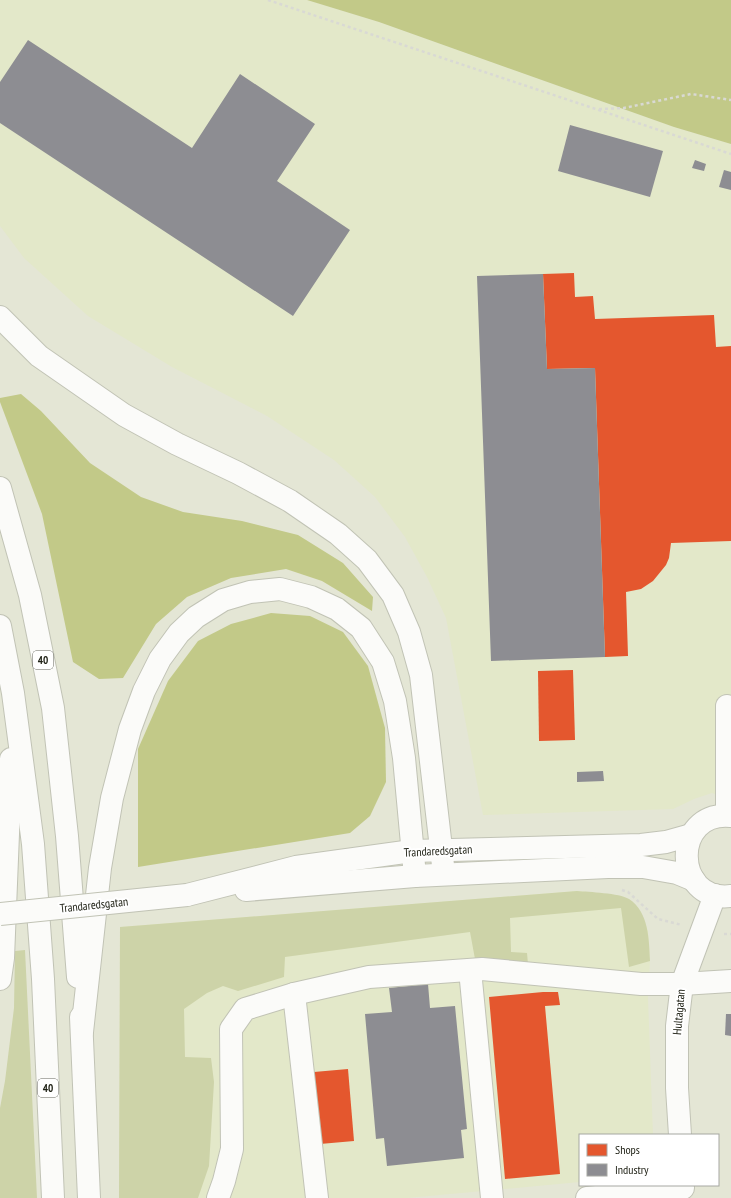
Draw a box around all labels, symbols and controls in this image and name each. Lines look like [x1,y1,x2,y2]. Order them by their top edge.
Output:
road number: 40 [33,651,53,669]
street label: Trandaredsgatan [403,841,473,860]
street label: Trandaredsgatan [59,893,129,916]
street label: Hultagatan [669,988,688,1035]
road number: 40 [38,1079,58,1097]
legend [579,1134,719,1186]
text: Shops [615,1142,640,1157]
text: Industry [615,1162,649,1177]

